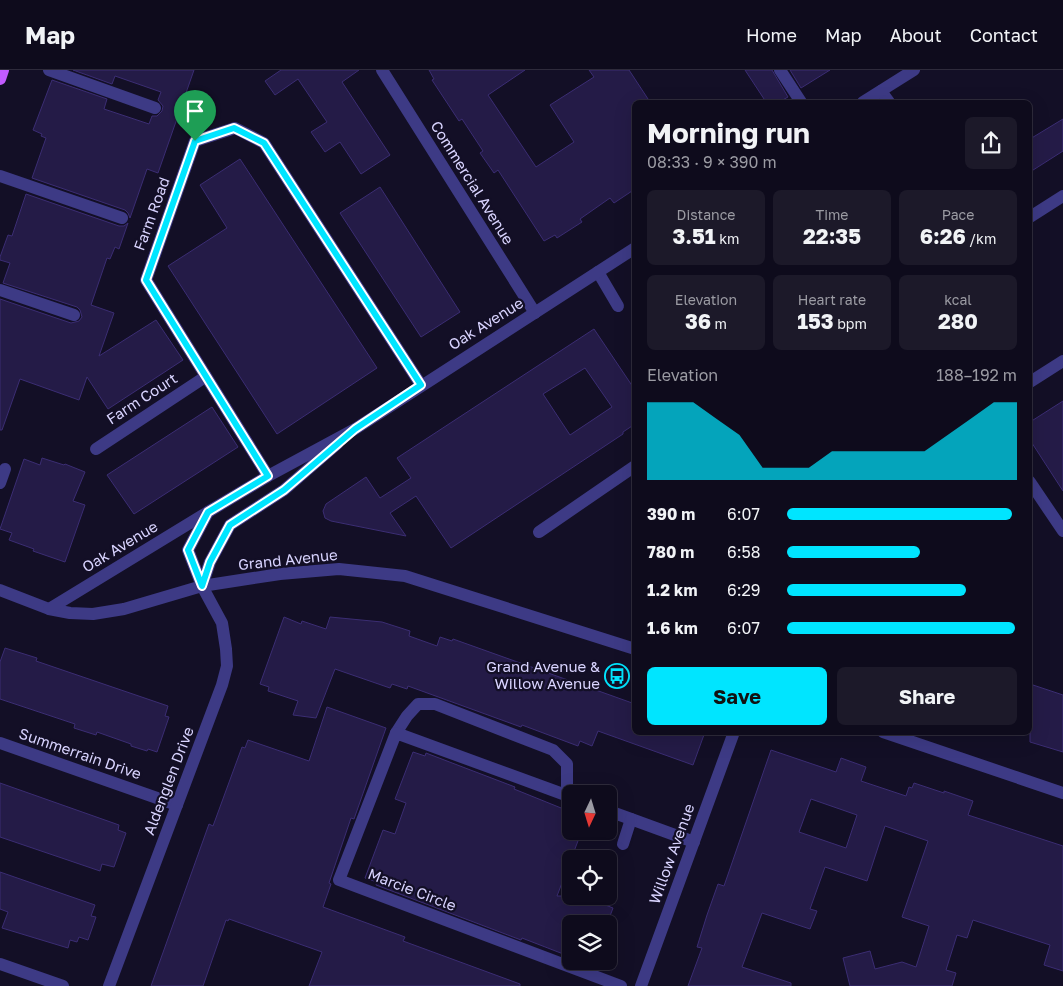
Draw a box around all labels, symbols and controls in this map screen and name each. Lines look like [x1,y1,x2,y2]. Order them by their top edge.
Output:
text: Map [25,20,75,49]
text: Home [746,24,797,46]
text: Map [825,24,862,46]
text: About [890,24,942,46]
text: Contact [970,24,1038,46]
pin [174,90,216,141]
icon: arrive [181,97,209,125]
text: Morning run [647,116,810,149]
street label: Commercial Avenue [428,117,518,248]
button: share [965,117,1017,169]
text: 08:33 · 9 × 390 m [647,152,777,172]
street label: Farm Road [129,175,173,253]
text: Distance [677,206,735,223]
text: Time [816,206,848,223]
text: Pace [942,206,974,223]
text: 3.51 [673,223,716,249]
text: 22:35 [803,223,861,249]
text: 6:26 [920,223,966,249]
text: km [716,230,739,247]
text: /km [966,230,996,247]
text: Elevation [675,291,737,308]
text: Heart rate [798,291,866,308]
text: kcal [944,291,972,308]
street label: Oak Avenue [445,293,526,353]
text: 36 [685,308,711,334]
text: 153 [797,308,834,334]
text: 280 [938,308,978,334]
text: m [711,315,727,332]
text: bpm [834,315,867,332]
text: Elevation [647,365,718,385]
text: 188–192 m [936,365,1017,385]
street label: Farm Court [103,369,180,428]
text: 390 m [647,504,695,524]
text: 6:07 [727,504,760,524]
street label: Oak Avenue [79,516,161,576]
text: 780 m [647,542,694,562]
text: 6:58 [727,542,761,562]
street label: Grand Avenue [237,545,339,573]
text: 1.2 km [647,580,697,600]
text: 6:29 [727,580,760,600]
text: 1.6 km [647,618,698,638]
text: 6:07 [727,618,760,638]
place label: Grand Avenue & Willow Avenue [486,657,600,692]
bus stop icon: Grand Avenue & Willow Avenue [604,663,630,689]
button: Save [647,667,827,725]
button: Share [837,667,1017,725]
street label: Summerrain Drive [17,724,144,783]
street label: Aldenglen Drive [139,724,197,837]
north arrow [562,785,618,840]
map controls [562,785,617,970]
street label: Willow Avenue [645,801,698,906]
button: locate [562,850,617,905]
street label: Marcie Circle [366,864,459,914]
button: layers [562,915,617,970]

